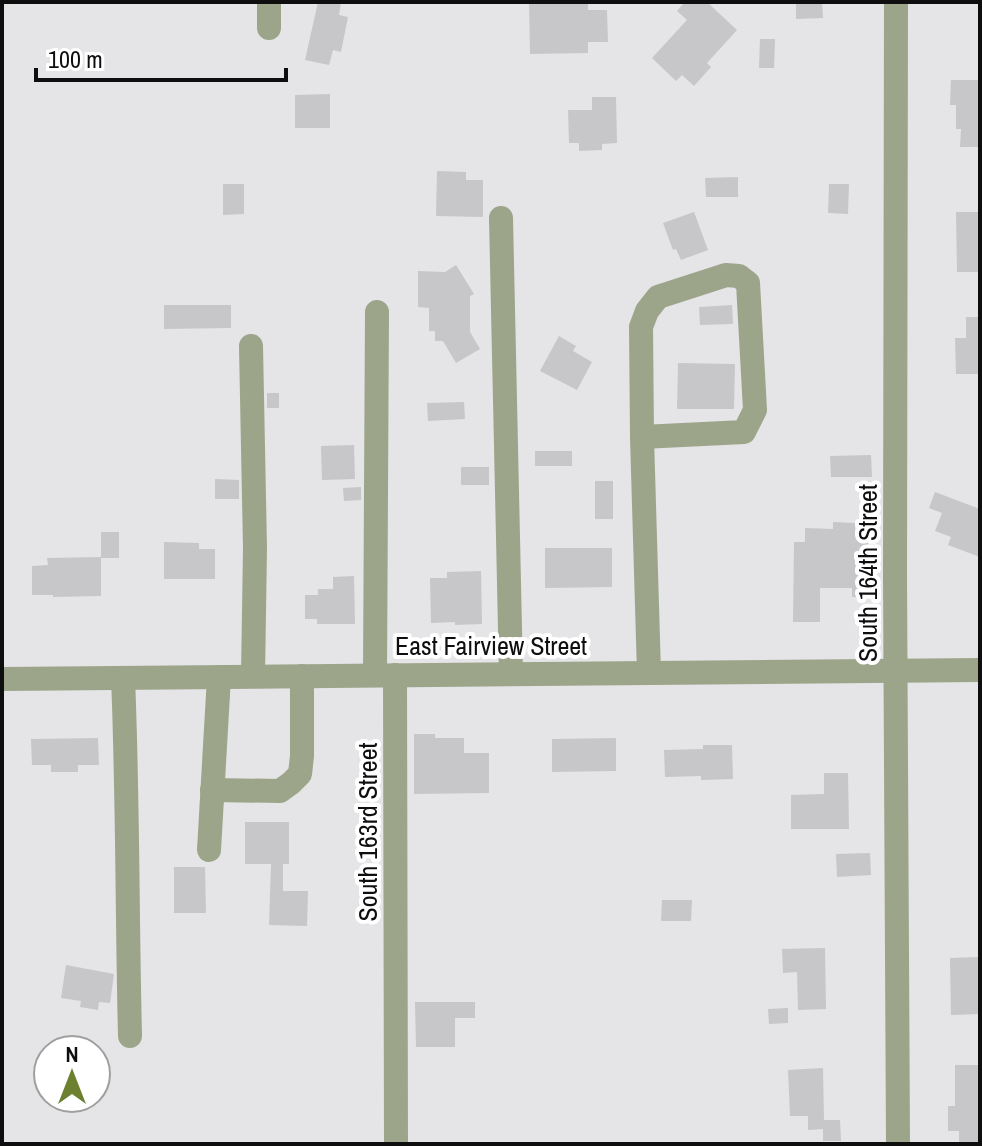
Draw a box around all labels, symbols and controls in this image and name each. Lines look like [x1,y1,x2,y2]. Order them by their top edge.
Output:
scale bar [36,32,286,82]
text: 100 m [48,43,103,75]
street label: South 164th Street [850,484,885,662]
street label: East Fairview Street [395,628,587,663]
street label: South 163rd Street [350,742,385,921]
north arrow [32,1034,112,1114]
text: N [65,1039,79,1069]

